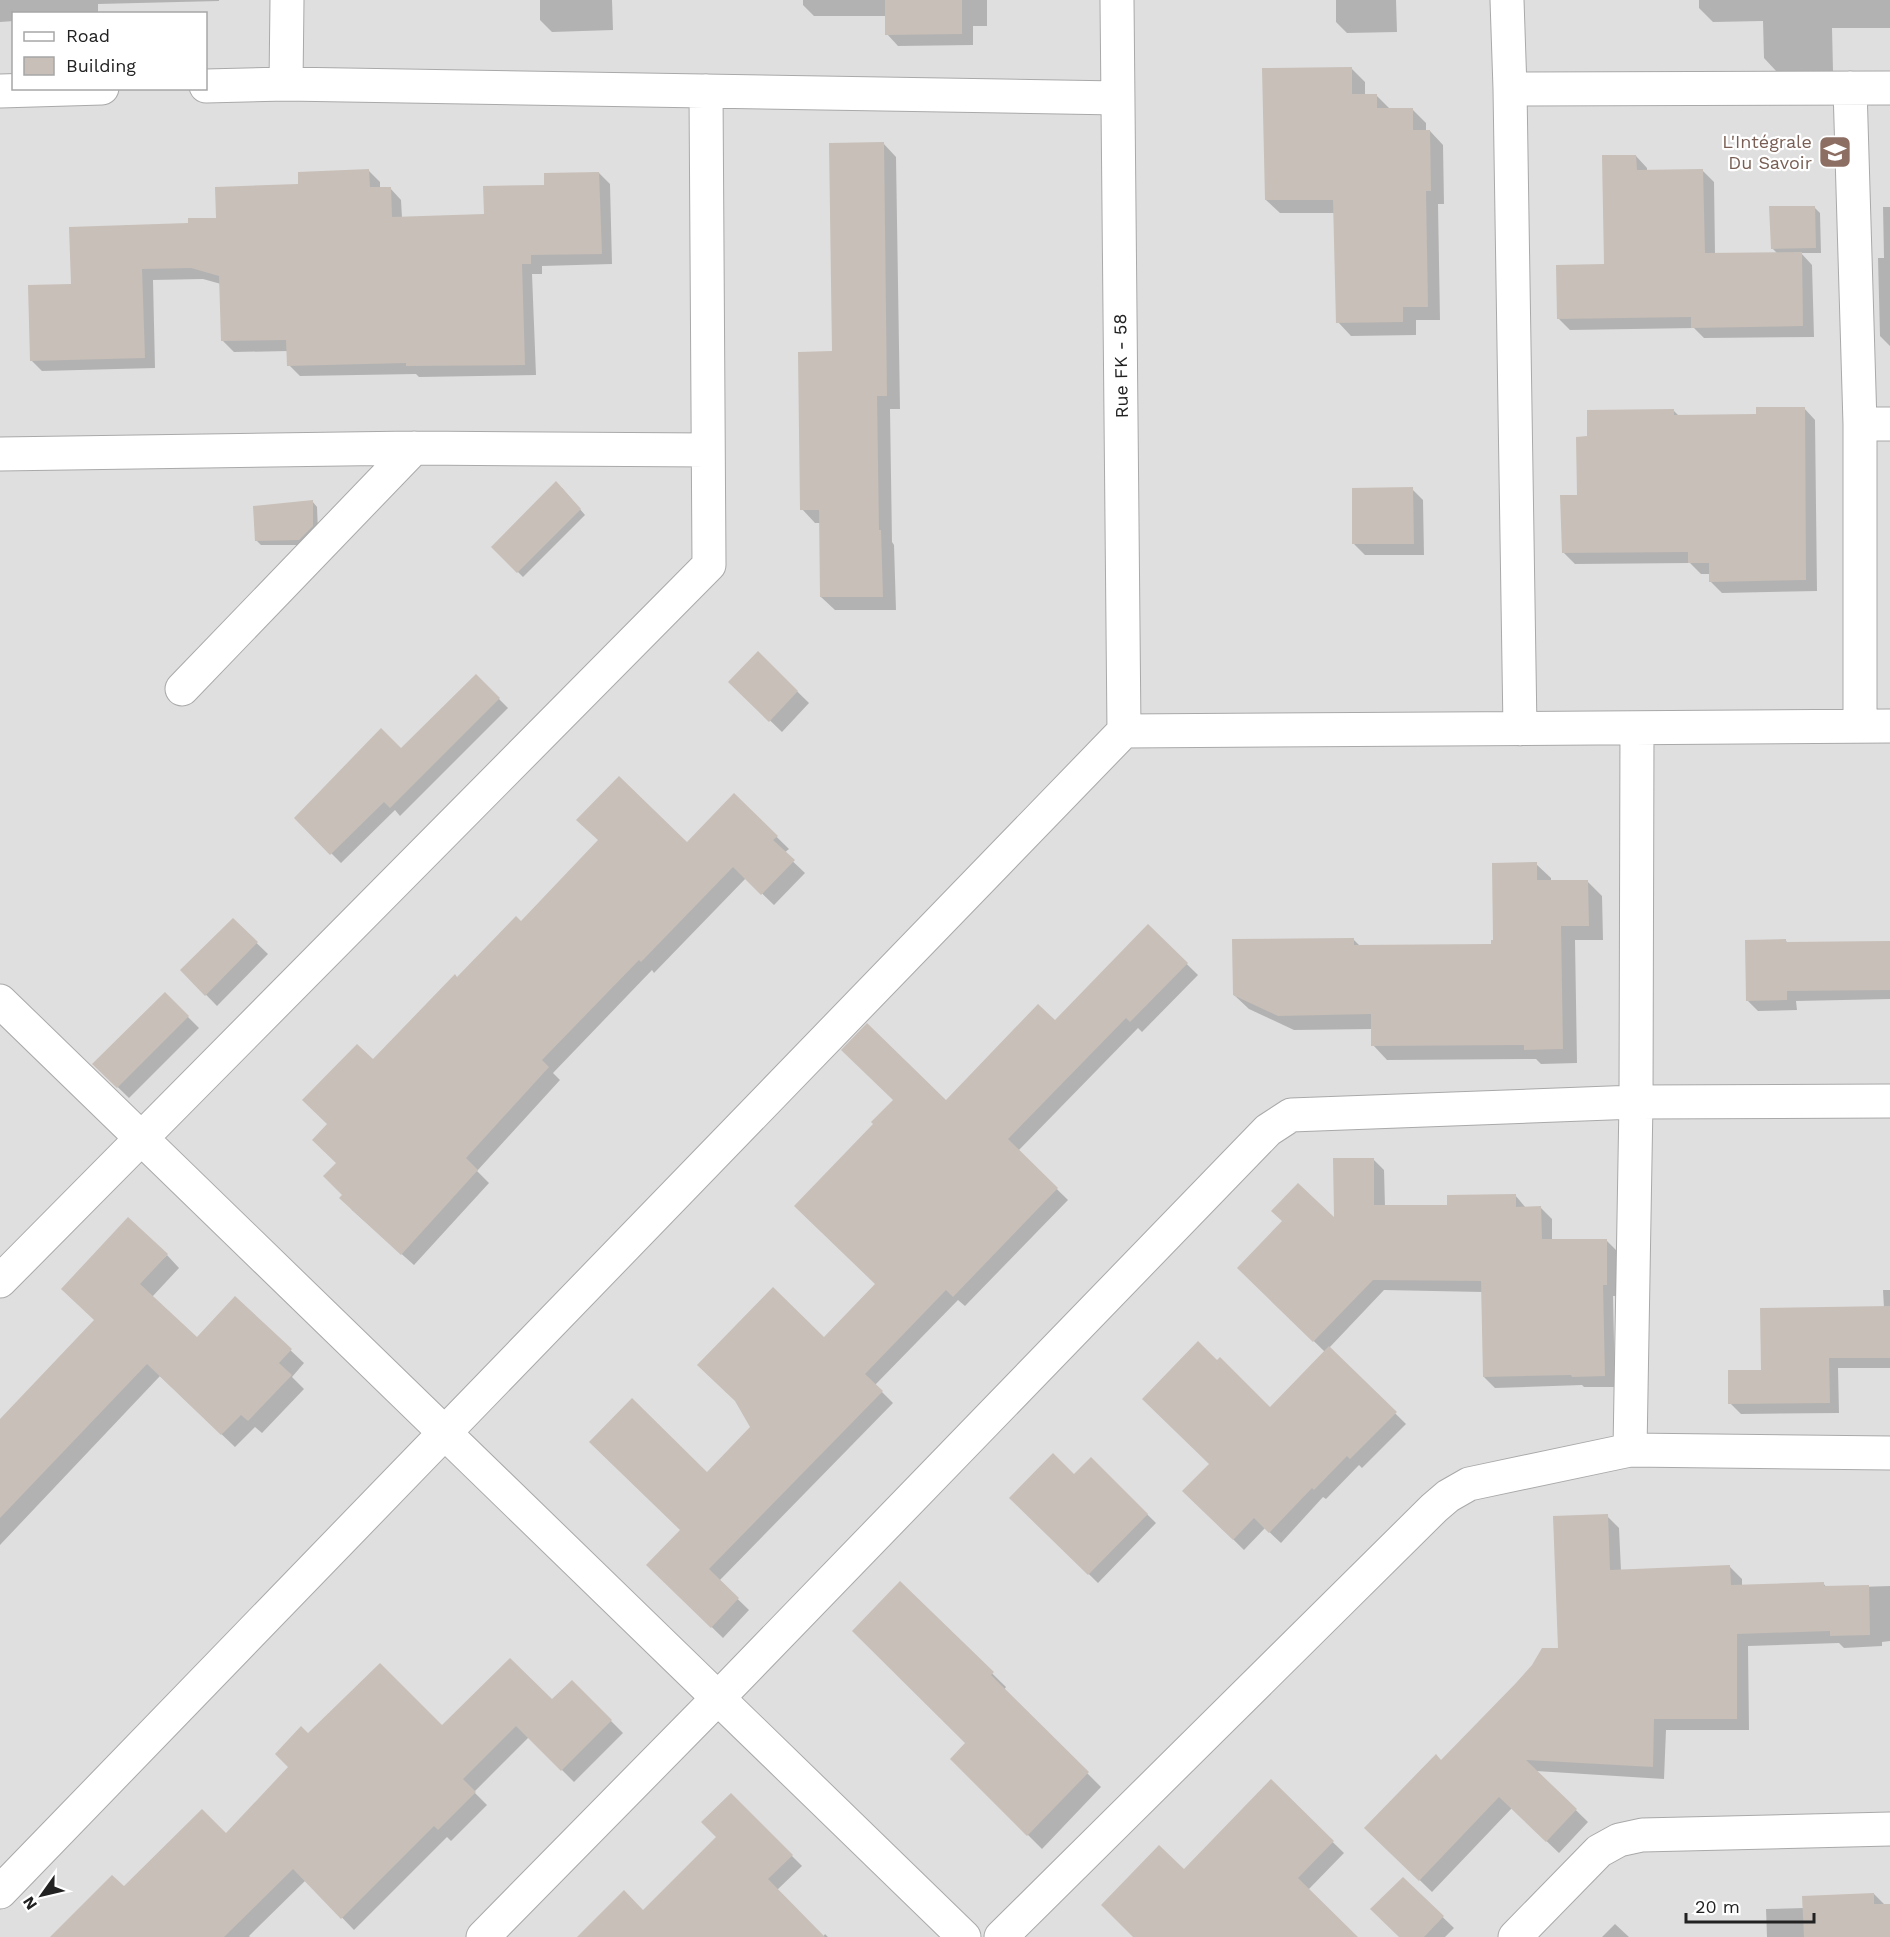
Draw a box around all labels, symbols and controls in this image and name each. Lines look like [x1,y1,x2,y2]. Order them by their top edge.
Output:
legend [12,12,207,90]
text: Road [66,25,110,46]
text: Building [66,55,136,76]
place label: L'Intégrale Du Savoir [1722,131,1812,173]
school or university icon: L'Intégrale Du Savoir [1817,134,1853,170]
street label: Rue FK - 58 [1109,313,1132,419]
north arrow [12,1865,72,1925]
scale bar [1686,1886,1814,1924]
text: N [19,1893,41,1913]
text: 20 m [1695,1896,1740,1917]

